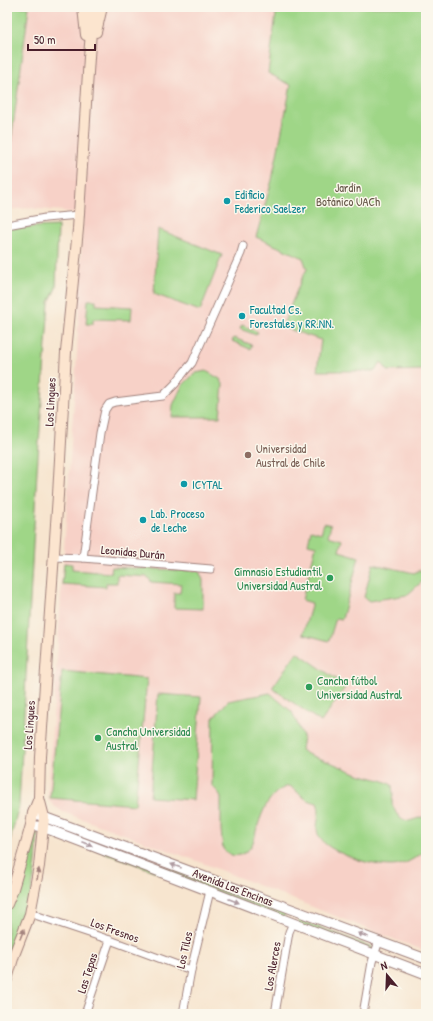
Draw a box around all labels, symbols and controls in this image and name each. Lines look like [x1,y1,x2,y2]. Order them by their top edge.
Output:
scale bar [28,26,95,52]
text: 50 m [34,31,55,48]
park label: Jardín Botánico UACh [316,179,380,210]
place label: Edificio Federico Saelzer [234,186,306,217]
marker: Edificio Federico Saelzer [222,196,232,206]
place label: Facultad Cs. Forestales y RR.NN. [249,301,334,332]
marker: Facultad Cs. Forestales y RR.NN. [237,311,247,321]
street label: Los Lingues [40,377,60,427]
place label: Universidad Austral de Chile [256,440,325,471]
marker: Universidad Austral de Chile [243,450,253,460]
place label: ICYTAL [192,476,223,493]
marker: ICYTAL [179,479,189,489]
place label: Lab. Proceso de Leche [151,505,205,536]
marker: Lab. Proceso de Leche [138,515,148,525]
street label: Leonidas Durán [100,541,166,563]
place label: Gimnasio Estudiantil Universidad Austral [234,563,323,594]
marker: Gimnasio Estudiantil Universidad Austral [325,573,335,583]
place label: Cancha fútbol Universidad Austral [317,672,403,703]
marker: Cancha fútbol Universidad Austral [304,682,314,692]
street label: Los Lingues [19,700,39,750]
place label: Cancha Universidad Austral [106,723,190,754]
marker: Cancha Universidad Austral [93,733,103,743]
one-way arrow [81,842,93,848]
one-way arrow [169,862,181,868]
street label: Avenida Las Encinas [190,864,276,910]
one-way arrow [35,868,41,880]
one-way arrow [229,898,241,904]
street label: Los Fresnos [89,913,142,947]
one-way arrow [20,927,26,939]
street label: Los Tilos [171,929,197,970]
one-way arrow [357,932,369,938]
street label: Los Alerces [259,940,285,992]
street label: Las Tepas [73,950,102,995]
north arrow [367,955,407,995]
text: N [379,958,389,973]

